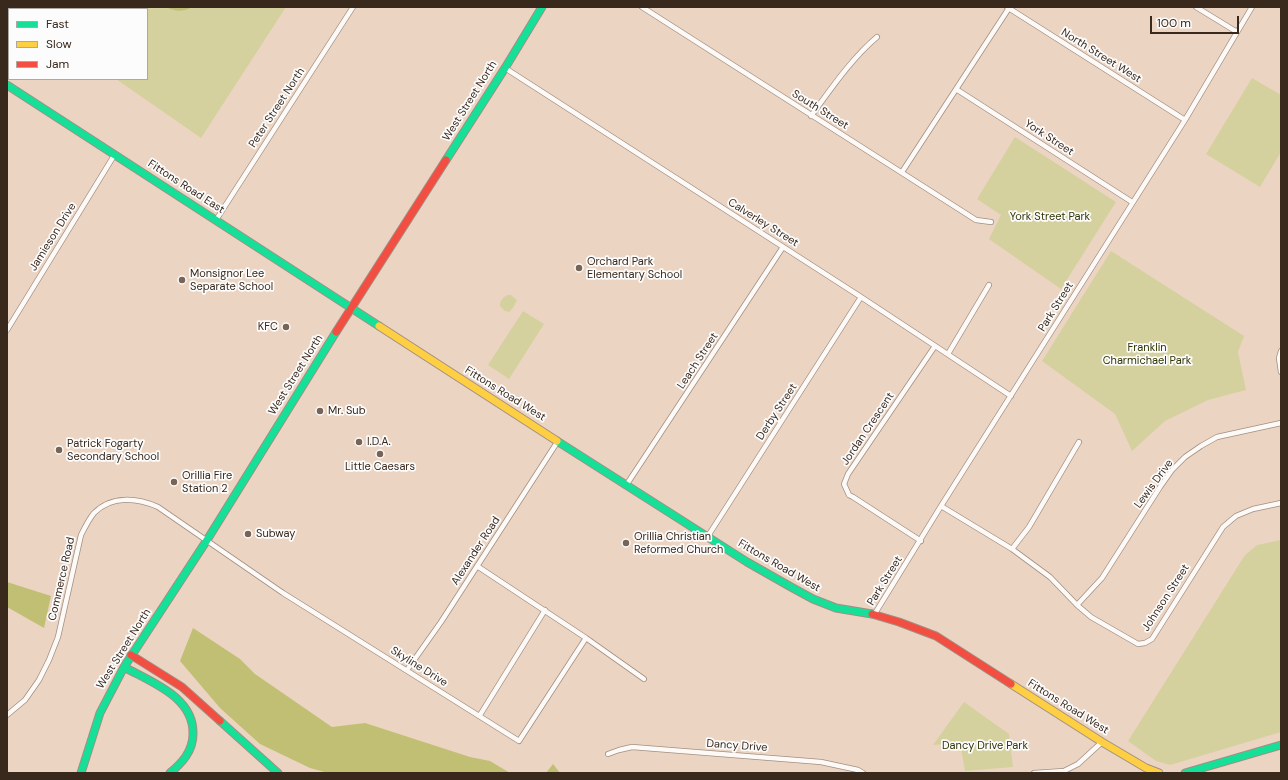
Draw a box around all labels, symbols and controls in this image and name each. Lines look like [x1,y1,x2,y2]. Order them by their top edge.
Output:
legend [8,8,148,80]
scale bar [1152,8,1241,34]
text: 100 m [1157,15,1191,31]
text: Fast [46,16,69,32]
street label: North Street West [1059,26,1143,86]
text: Slow [46,36,72,52]
text: Jam [46,56,69,72]
street label: West Street North [440,59,500,143]
street label: Peter Street North [246,66,308,150]
street label: South Street [789,87,851,133]
street label: York Street [1022,117,1076,159]
street label: Fittons Road East [145,157,227,217]
street label: Calverley Street [725,196,801,250]
street label: Jamieson Drive [27,201,79,273]
park label: York Street Park [1010,210,1090,224]
place label: Orchard Park Elementary School [587,255,682,281]
marker: Orchard Park Elementary School [574,263,584,273]
place label: Monsignor Lee Separate School [190,267,273,293]
marker: Monsignor Lee Separate School [177,275,187,285]
street label: Park Street [1036,280,1076,334]
place label: KFC [258,320,278,334]
marker: KFC [281,322,291,332]
street label: Leach Street [675,330,721,392]
street label: West Street North [266,333,326,417]
park label: Franklin Charmichael Park [1103,341,1191,367]
street label: Fittons Road West [462,364,548,424]
street label: Derby Street [754,381,800,443]
street label: Jordan Crescent [839,390,897,468]
place label: Mr. Sub [328,404,366,418]
marker: Mr. Sub [315,406,325,416]
place label: I.D.A. [367,435,391,449]
place label: Patrick Fogarty Secondary School [67,437,159,463]
marker: I.D.A. [354,437,364,447]
marker: Patrick Fogarty Secondary School [54,445,64,455]
marker: Little Caesars [375,449,385,459]
street label: Lewis Drive [1132,457,1176,511]
place label: Little Caesars [345,460,415,474]
place label: Orillia Fire Station 2 [182,469,232,495]
marker: Orillia Fire Station 2 [169,477,179,487]
street label: Alexander Road [449,514,503,588]
place label: Subway [256,527,295,541]
marker: Subway [243,529,253,539]
place label: Orillia Christian Reformed Church [634,530,723,556]
street label: Commerce Road [46,536,78,622]
street label: Fittons Road West [736,537,822,595]
marker: Orillia Christian Reformed Church [621,538,631,548]
street label: Park Street [865,554,905,608]
street label: Johnson Street [1139,562,1193,634]
street label: West Street North [94,607,154,691]
street label: Skyline Drive [388,644,450,690]
street label: Fittons Road West [1025,677,1111,737]
street label: Dancy Drive [706,737,768,755]
park label: Dancy Drive Park [942,739,1028,753]

